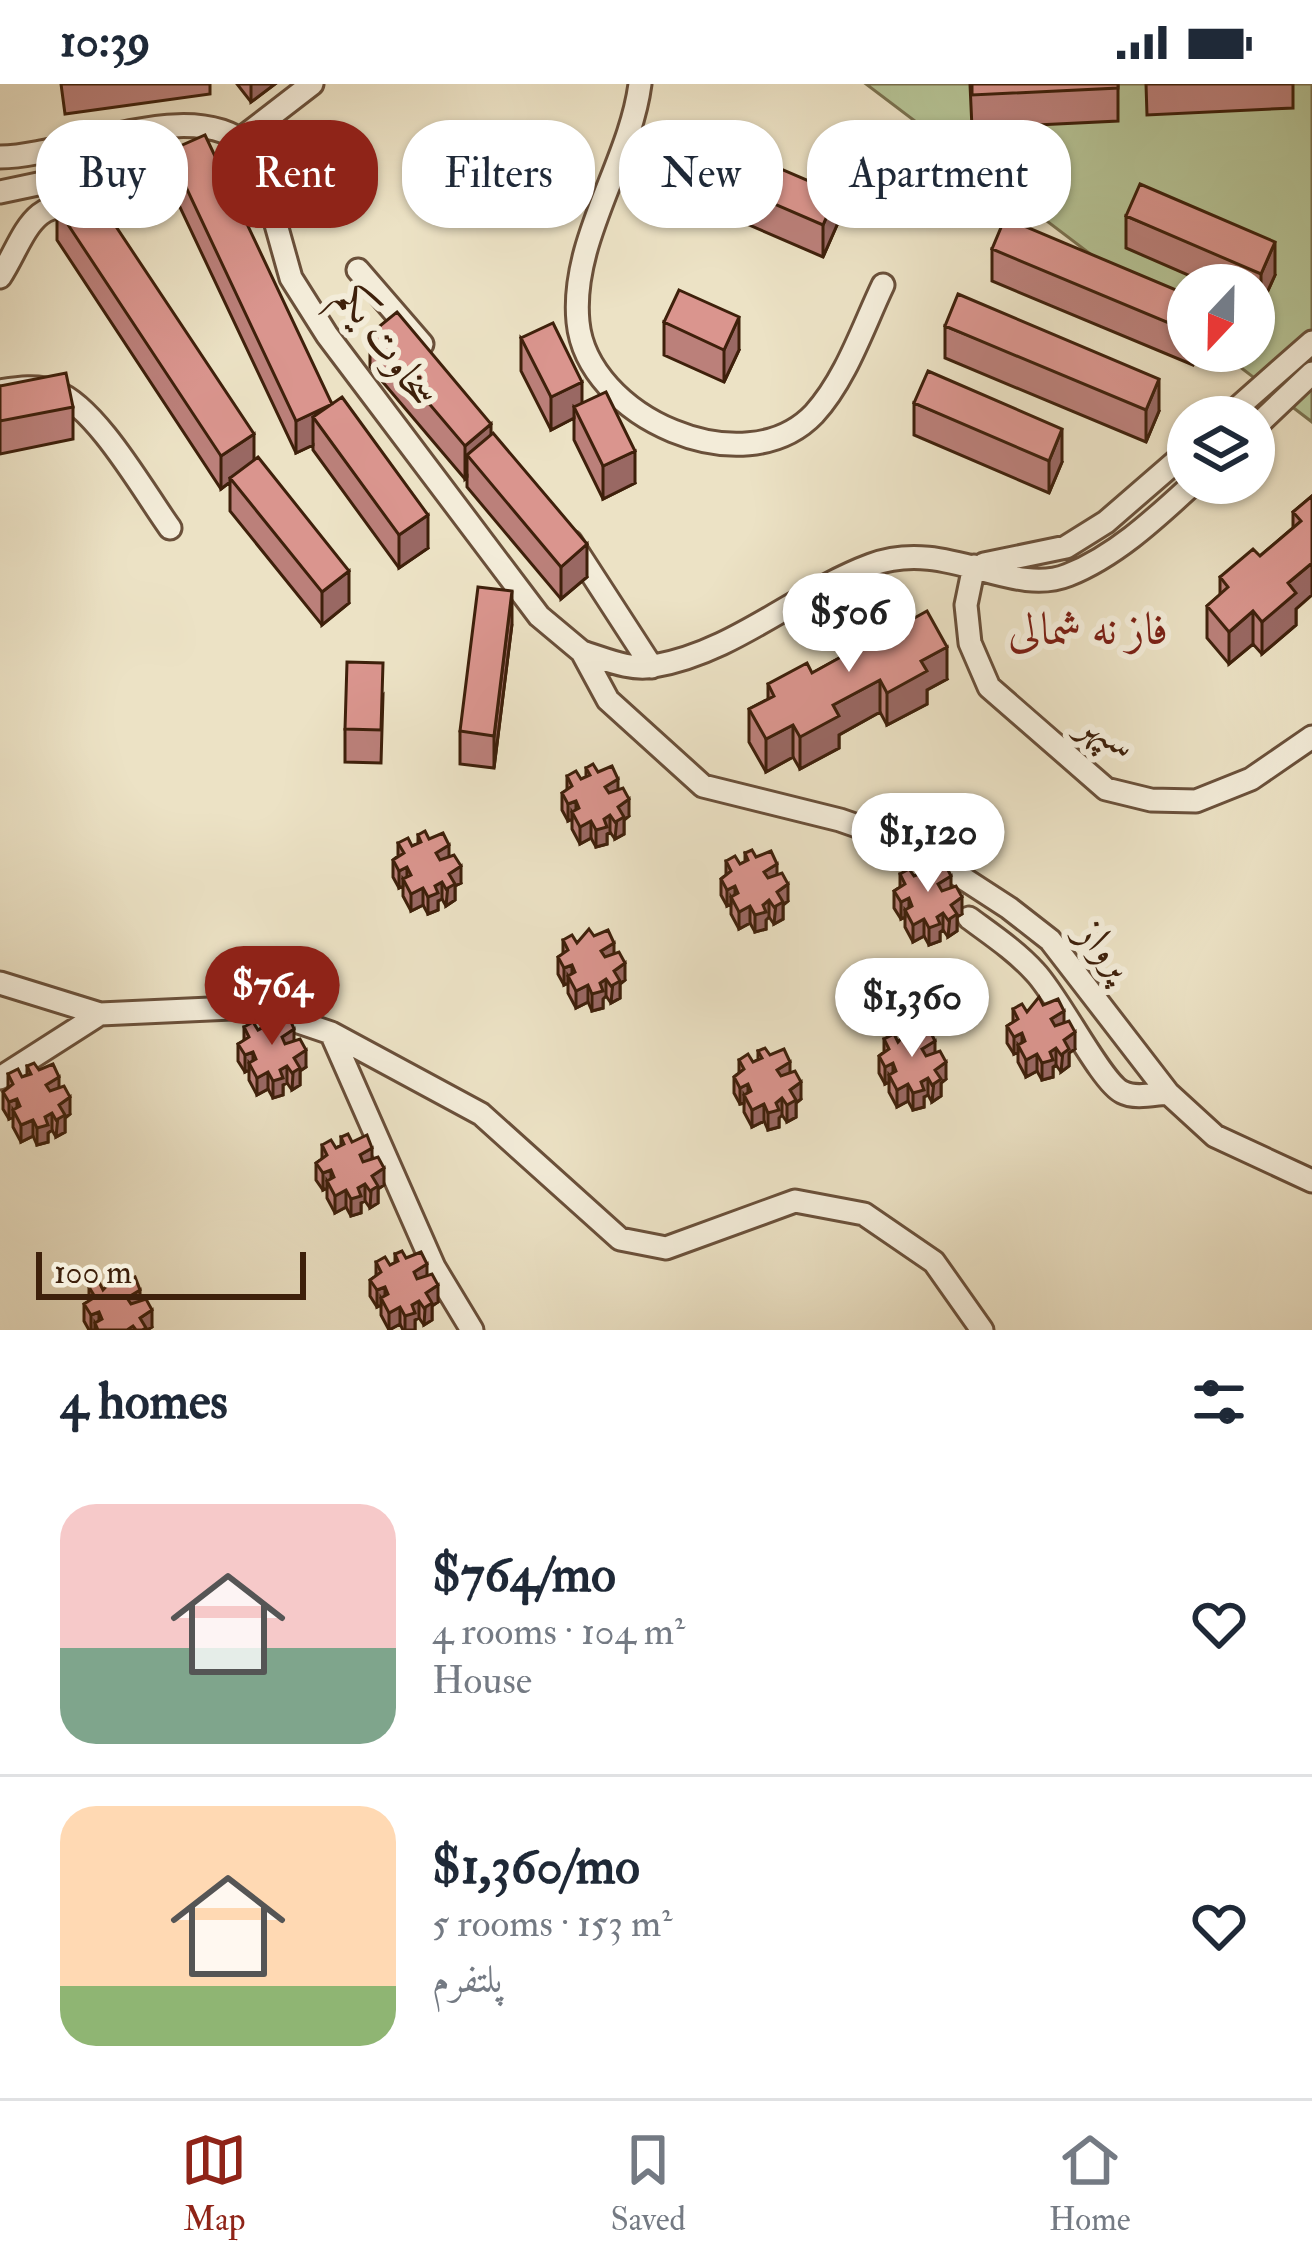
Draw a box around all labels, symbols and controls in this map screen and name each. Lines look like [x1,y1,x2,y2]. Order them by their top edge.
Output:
text: 10:39 [60,14,150,70]
chip: Buy [36,120,188,228]
chip: Rent [212,120,378,228]
chip: Filters [402,120,595,228]
chip: New [619,120,783,228]
chip: Apartment [807,120,1071,228]
north arrow [1167,264,1275,372]
map controls [1167,264,1275,504]
street label: سخاوت یکم [315,274,449,425]
button: layers [1167,396,1275,504]
pin: $506 [778,573,920,675]
text: $506 [810,587,888,636]
district label: فاز نه شمالی [1008,602,1168,658]
street label: سپهر [1066,694,1146,772]
pin: $1,120 [830,793,1026,895]
text: $1,120 [879,807,977,856]
street label: پرواز [1062,905,1147,992]
pin: $764 [201,946,343,1048]
pin: $1,360 [814,958,1010,1060]
text: $764 [232,960,312,1009]
text: $1,360 [862,972,962,1021]
scale bar [36,1246,306,1299]
text: 100 m [54,1252,132,1293]
icon: filters [1186,1369,1252,1435]
text: 4 homes [60,1370,228,1434]
text: $764/mo [432,1543,616,1607]
icon: home [156,1552,300,1696]
icon: heart [1186,1591,1252,1657]
text: 4 rooms · 104 m² [432,1607,685,1656]
text: House [432,1656,532,1705]
text: $1,360/mo [432,1835,640,1899]
icon: home [156,1854,300,1998]
icon: heart [1186,1893,1252,1959]
text: 5 rooms · 153 m² [432,1899,672,1948]
text: پلتفرم [432,1955,502,2004]
tab: Map [181,2127,247,2240]
tab: Saved [610,2127,686,2240]
tab: Home [1049,2127,1131,2240]

